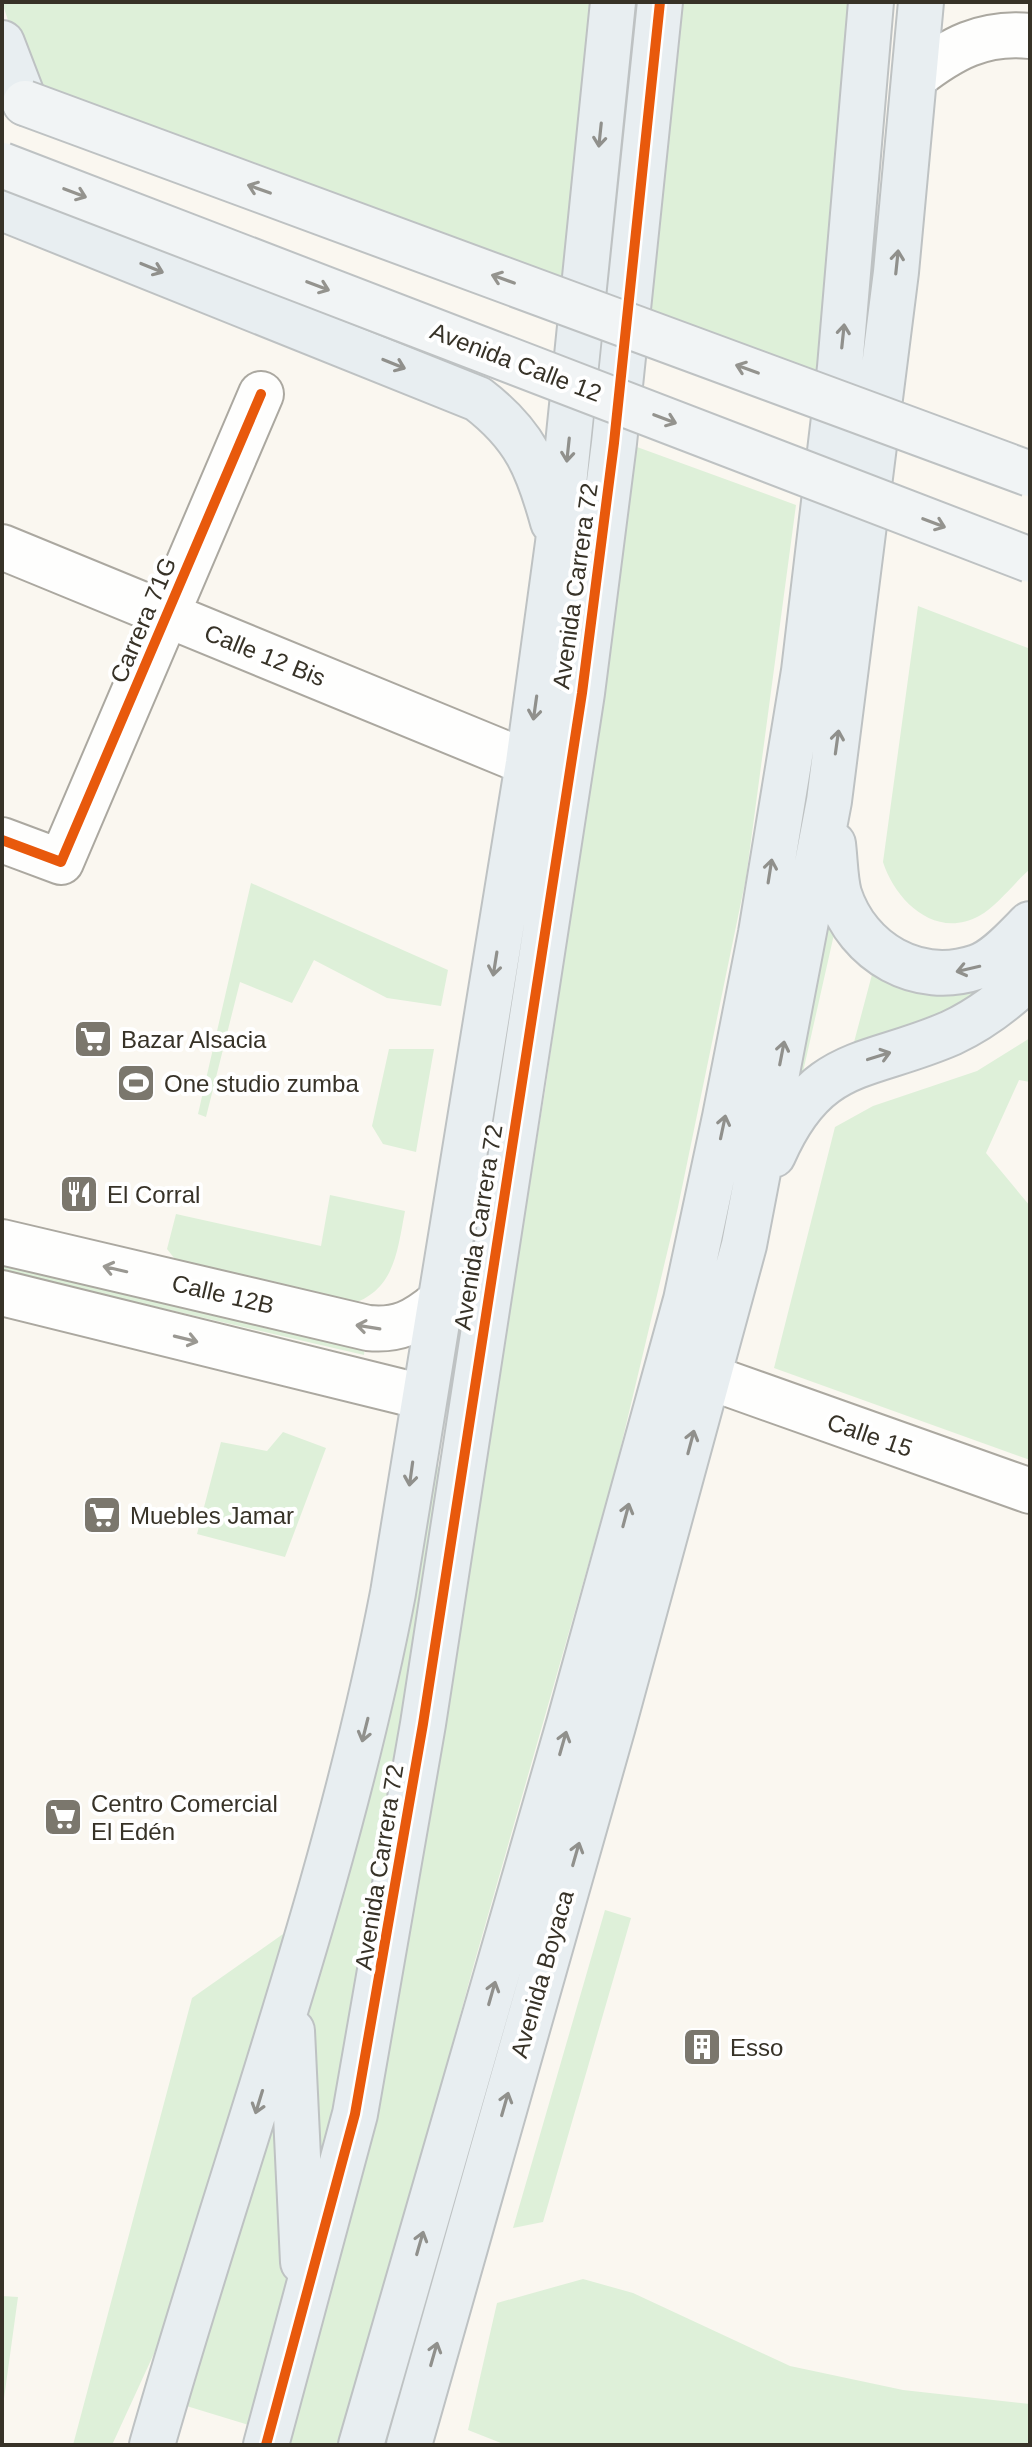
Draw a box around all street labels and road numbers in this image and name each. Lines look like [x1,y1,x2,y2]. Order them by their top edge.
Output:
street label: Avenida Calle 12 [427,317,605,407]
street label: Avenida Carrera 72 [547,481,603,691]
street label: Carrera 71G [105,553,181,687]
street label: Calle 12 Bis [201,618,329,692]
street label: Avenida Carrera 72 [448,1122,508,1332]
street label: Calle 12B [169,1269,277,1319]
street label: Calle 15 [824,1408,916,1462]
street label: Avenida Carrera 72 [349,1762,409,1972]
street label: Avenida Boyaca [505,1886,579,2061]

